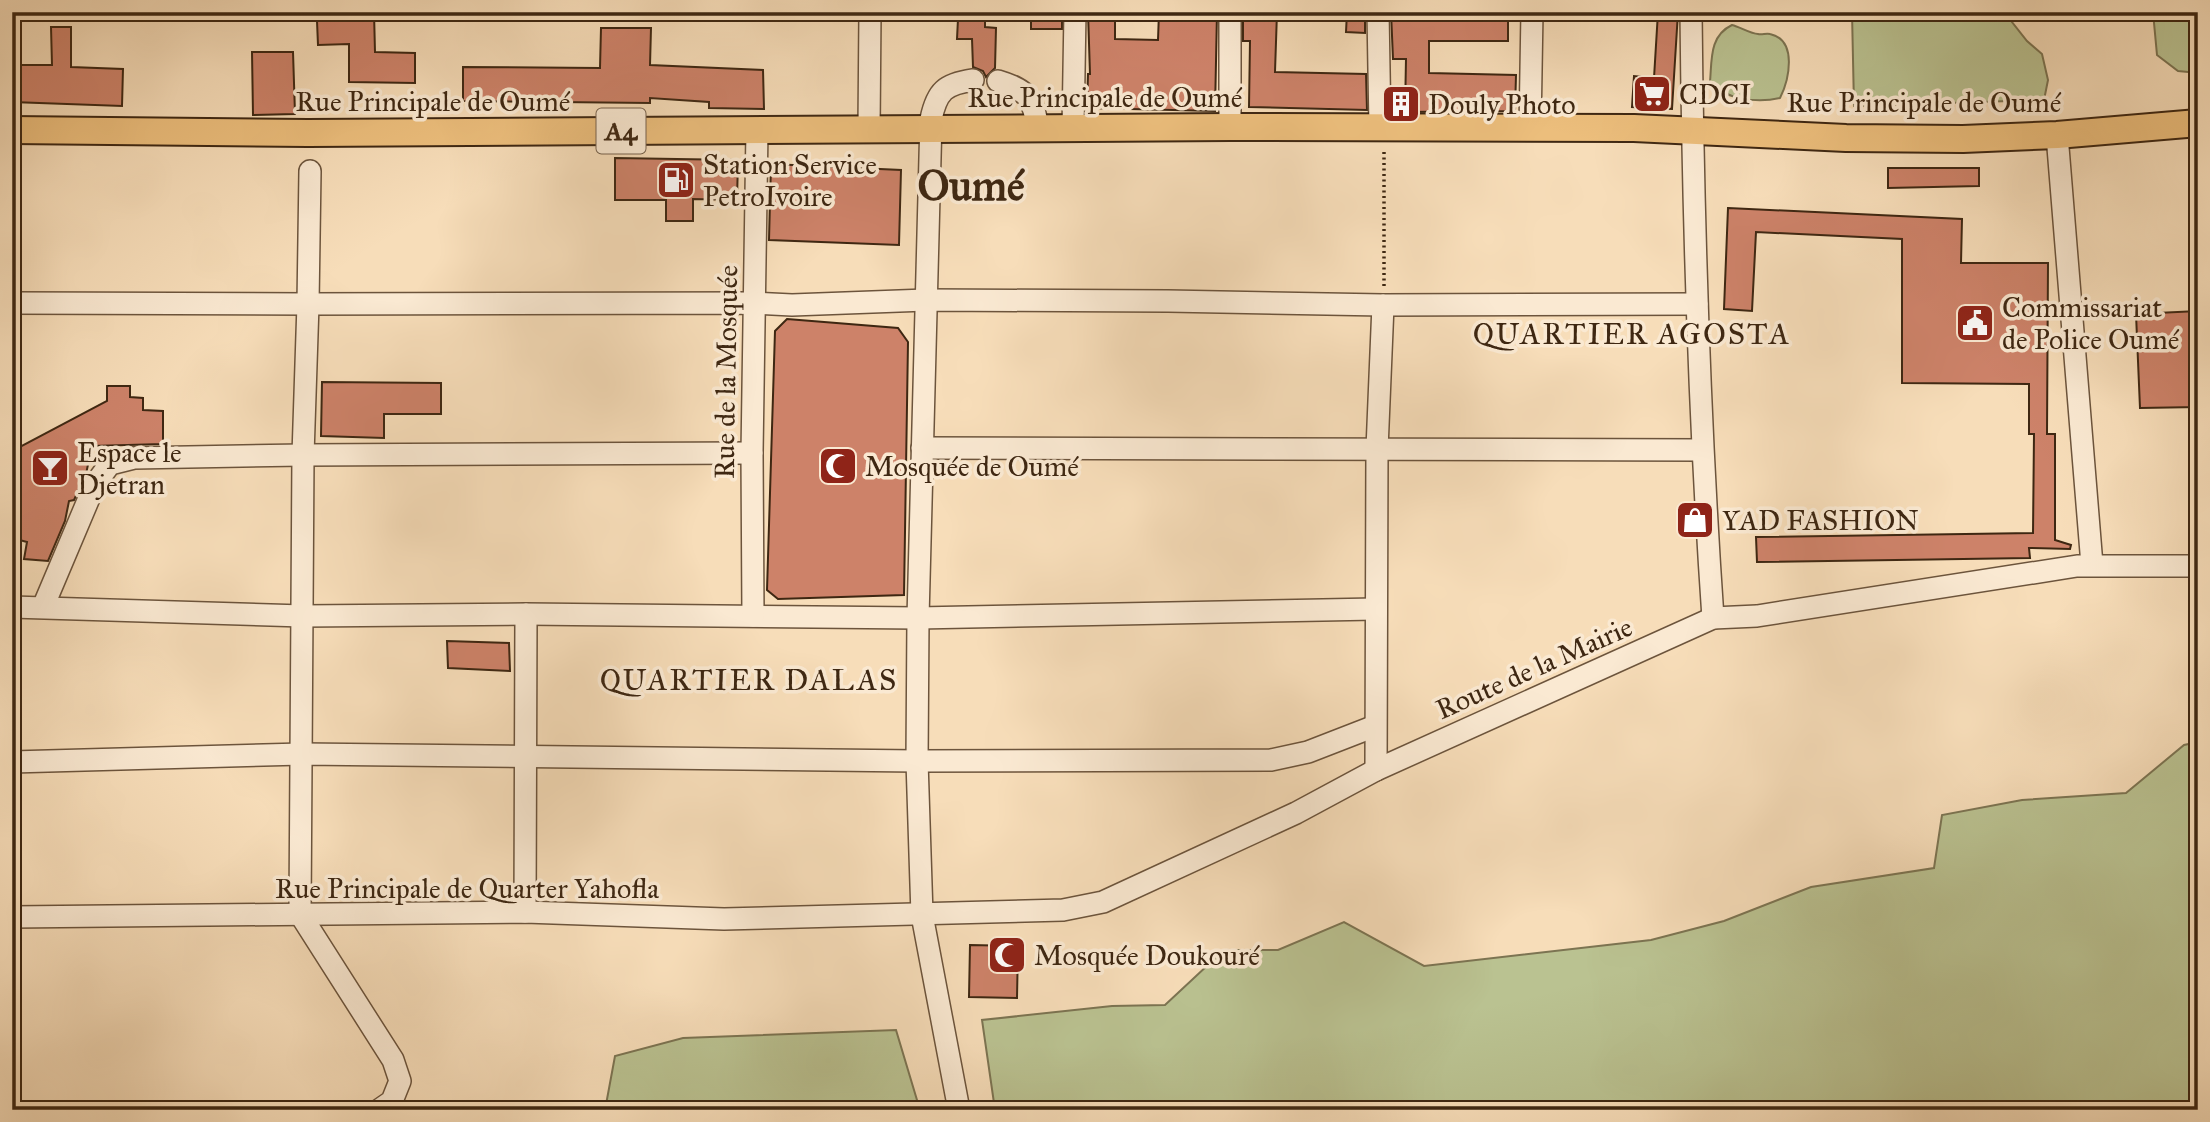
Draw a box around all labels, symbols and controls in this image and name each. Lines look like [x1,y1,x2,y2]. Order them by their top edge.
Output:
supermarket icon: CDCI [1631,73,1673,115]
place label: CDCI [1679,77,1751,112]
street label: Rue Principale de Oumé [968,80,1243,115]
building icon: Douly Photo [1380,83,1422,125]
street label: Rue Principale de Oumé [296,84,571,119]
street label: Rue Principale de Oumé [1787,85,2062,120]
place label: Douly Photo [1428,87,1576,122]
road number: A4 [596,108,646,154]
place label: Station Service PetroIvoire [703,147,877,214]
fuel station icon: Station Service PetroIvoire [655,159,697,201]
district label: Oumé [917,160,1025,212]
street label: Rue de la Mosquée [707,265,745,479]
place label: Commissariat de Police Oumé [2002,290,2180,357]
public building icon: Commissariat de Police Oumé [1954,302,1996,344]
district label: QUARTIER AGOSTA [1473,316,1791,352]
place label: Espace le Djetran [77,435,182,502]
mosque icon: Mosquée de Oumé [817,445,859,487]
bar icon: Espace le Djetran [29,447,71,489]
place label: Mosquée de Oumé [865,449,1079,484]
shop icon: YAD FASHION [1674,499,1716,541]
place label: YAD FASHION [1722,503,1919,538]
street label: Route de la Mairie [1430,609,1638,727]
district label: QUARTIER DALAS [600,662,898,698]
street label: Rue Principale de Quarter Yahofla [275,871,659,906]
mosque icon: Mosquée Doukouré [986,934,1028,976]
place label: Mosquée Doukouré [1034,938,1260,973]

